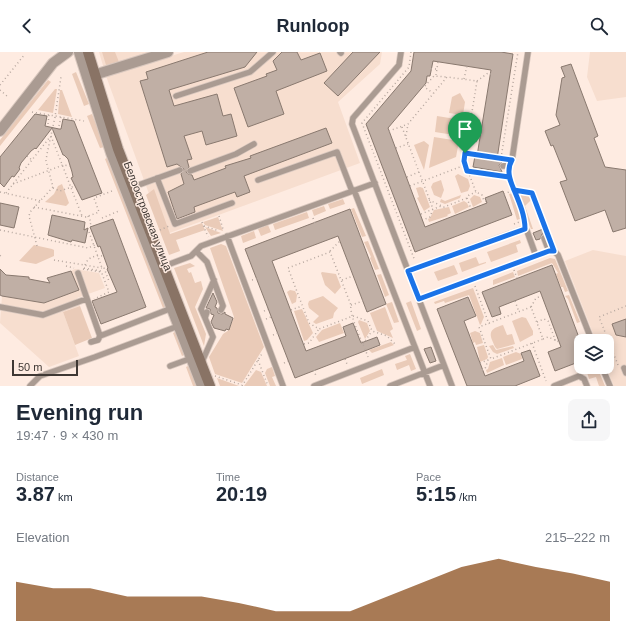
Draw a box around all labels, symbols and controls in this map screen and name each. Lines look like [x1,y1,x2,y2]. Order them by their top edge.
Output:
icon: back [16,15,38,37]
icon: search [588,15,610,37]
text: Runloop [277,16,349,36]
pin [448,112,482,153]
icon: arrive [454,118,476,140]
street label: Белоостровская улица [122,160,175,273]
map controls [574,334,614,374]
button: layers [574,334,614,374]
scale bar [12,358,78,377]
text: 50 m [18,361,42,373]
button: share [568,399,610,441]
text: Evening run [16,400,143,425]
text: 19:47 · 9 × 430 m [16,428,118,443]
text: Distance [16,471,59,483]
text: Time [216,471,240,483]
text: Pace [416,471,441,483]
text: 3.87 [16,483,55,505]
text: 20:19 [216,483,267,505]
text: 5:15 [416,483,456,505]
text: km [55,491,73,503]
text: /km [456,491,477,503]
text: Elevation [16,530,69,545]
text: 215–222 m [545,530,610,545]

